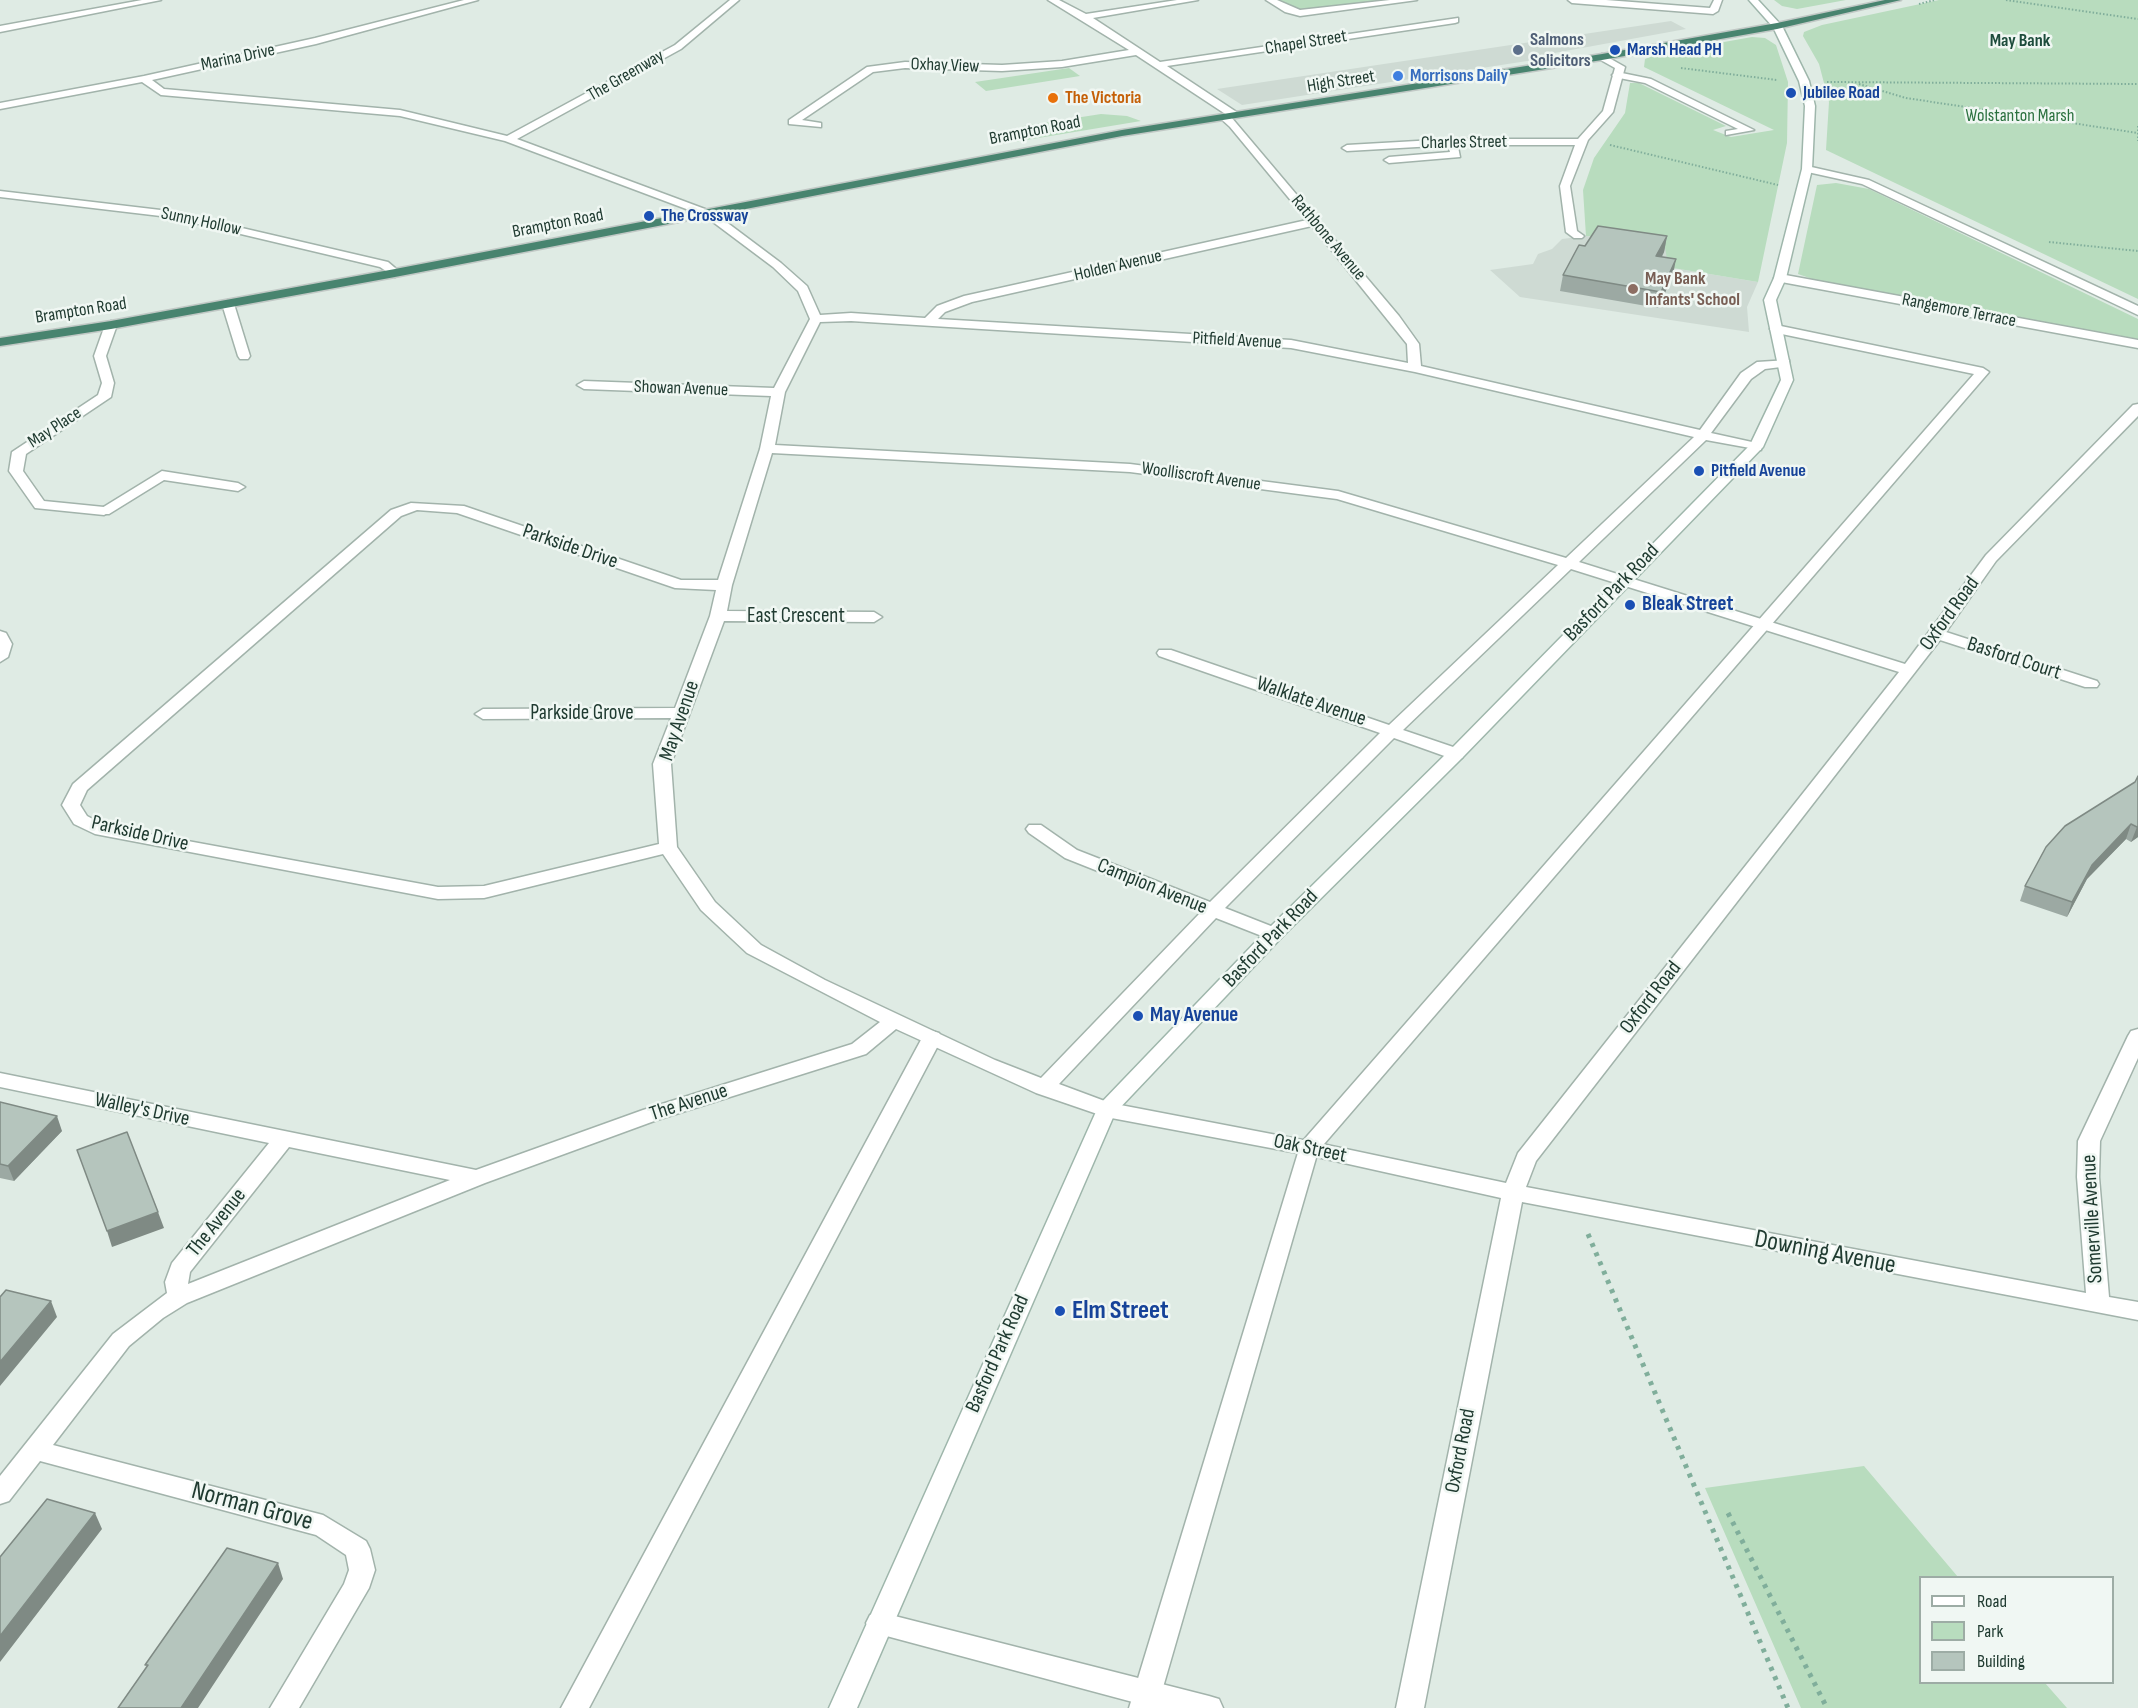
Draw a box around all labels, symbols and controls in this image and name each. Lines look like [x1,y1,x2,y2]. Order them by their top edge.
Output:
street label: Chapel Street [1264,26,1348,60]
place label: Salmons Solicitors [1530,29,1591,72]
district label: May Bank [1990,30,2050,52]
place label: Marsh Head PH [1627,39,1722,61]
street label: Marina Drive [199,40,277,76]
marker: Salmons Solicitors [1511,43,1525,57]
marker: Marsh Head PH [1608,43,1622,57]
street label: The Greenway [584,45,668,107]
street label: Oxhay View [910,54,980,78]
place label: Morrisons Daily [1410,65,1508,87]
street label: High Street [1306,66,1376,98]
marker: Morrisons Daily [1391,69,1405,83]
place label: Jubilee Road [1803,82,1880,104]
marker: Jubilee Road [1784,86,1798,100]
place label: The Victoria [1065,87,1141,109]
marker: The Victoria [1046,91,1060,105]
park label: Wolstanton Marsh [1966,105,2074,127]
street label: Brampton Road [988,112,1082,150]
street label: Charles Street [1421,131,1507,155]
street label: Rathbone Avenue [1286,191,1370,285]
street label: Sunny Hollow [159,203,243,241]
street label: Brampton Road [511,205,605,243]
place label: The Crossway [661,205,749,227]
marker: The Crossway [642,209,656,223]
street label: Holden Avenue [1072,245,1164,287]
place label: May Bank Infants' School [1645,268,1740,310]
marker: May Bank Infants' School [1626,282,1640,296]
street label: Rangemore Terrace [1900,289,2018,333]
street label: Brampton Road [34,293,128,329]
street label: Pitfield Avenue [1192,328,1282,354]
street label: Showan Avenue [634,377,728,401]
street label: May Place [24,403,86,453]
street label: Woolliscroft Avenue [1140,458,1262,496]
place label: Pitfield Avenue [1711,460,1806,482]
marker: Pitfield Avenue [1692,464,1706,478]
street label: Parkside Drive [519,519,621,575]
street label: Basford Park Road [1559,539,1665,647]
street label: Oxford Road [1915,572,1985,656]
place label: Bleak Street [1642,592,1733,618]
marker: Bleak Street [1623,598,1637,612]
street label: East Crescent [747,604,845,630]
street label: Basford Court [1964,632,2064,686]
street label: Walklate Avenue [1253,671,1369,733]
street label: May Avenue [655,678,705,764]
street label: Parkside Grove [530,701,634,727]
street label: Parkside Drive [89,811,191,857]
street label: Campion Avenue [1093,854,1211,920]
street label: Basford Park Road [1218,885,1324,993]
street label: Oxford Road [1615,957,1687,1039]
place label: May Avenue [1150,1003,1238,1029]
marker: May Avenue [1131,1009,1145,1023]
street label: The Avenue [647,1079,731,1127]
street label: Walley's Drive [92,1088,192,1132]
street label: Oak Street [1271,1129,1349,1169]
street label: Somerville Avenue [2077,1154,2109,1284]
street label: The Avenue [182,1184,252,1262]
street label: Downing Avenue [1752,1224,1898,1282]
street label: Basford Park Road [961,1291,1035,1417]
place label: Elm Street [1072,1295,1169,1327]
marker: Elm Street [1053,1304,1067,1318]
street label: Oxford Road [1440,1407,1482,1495]
street label: Norman Grove [188,1476,316,1538]
legend [1919,1576,2114,1684]
text: Road [1977,1591,2007,1612]
text: Park [1977,1621,2003,1642]
text: Building [1977,1651,2025,1672]

